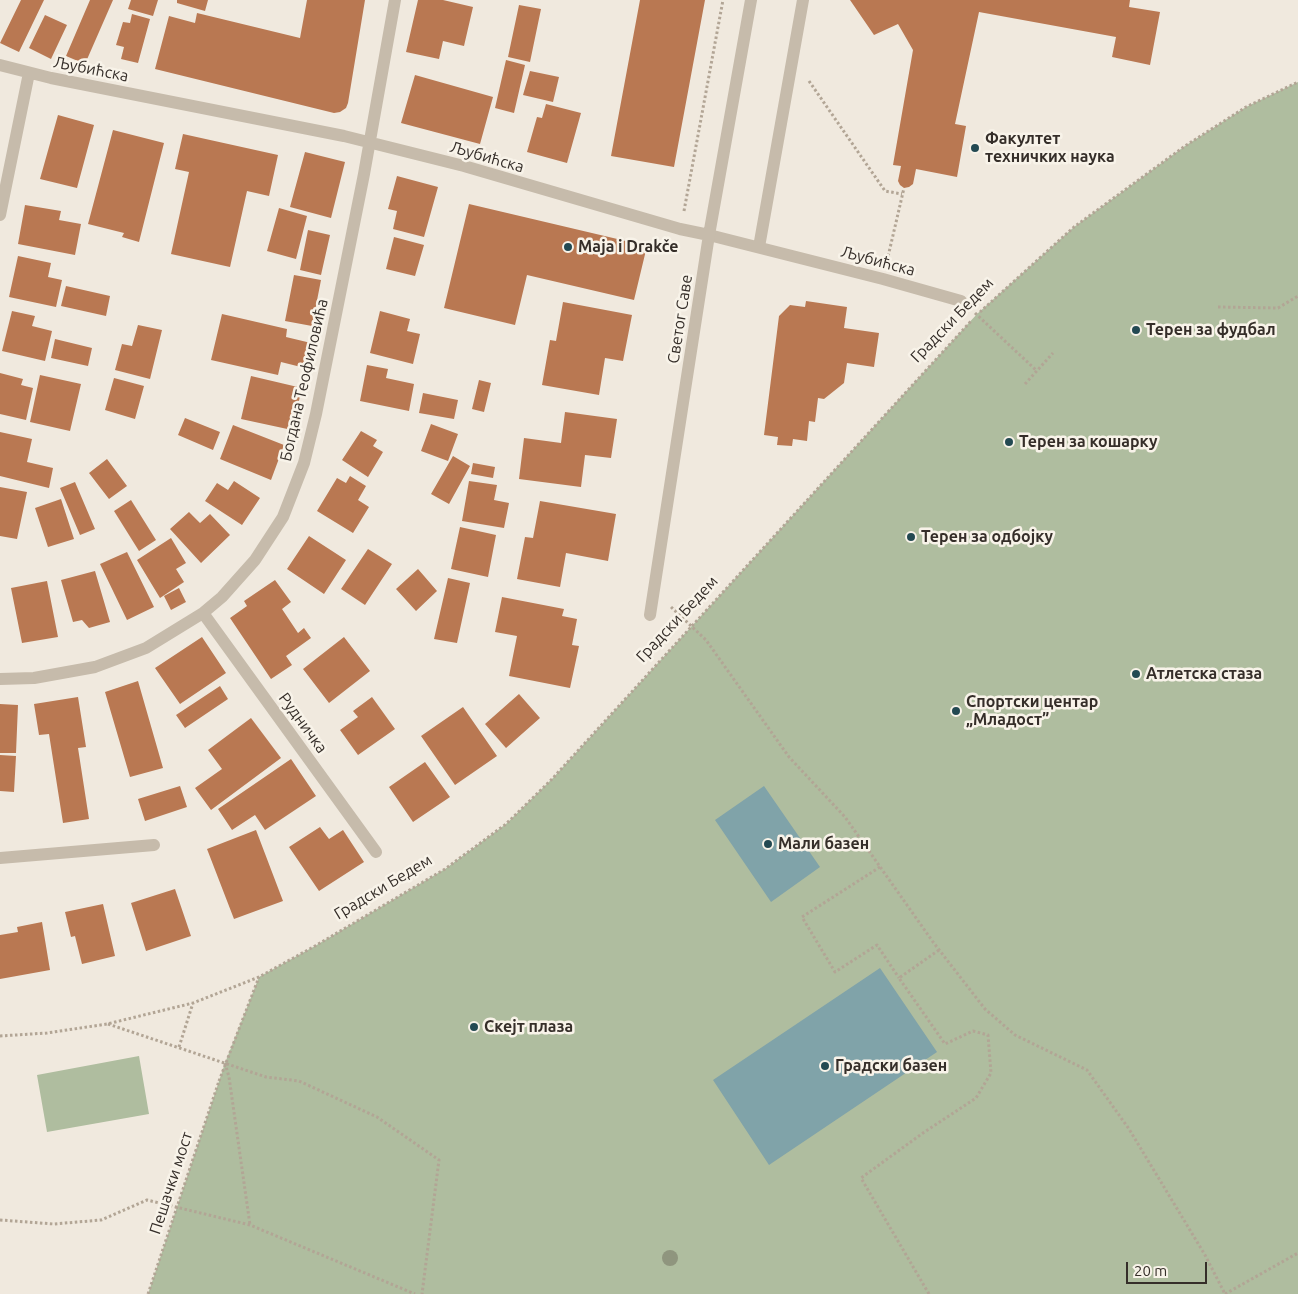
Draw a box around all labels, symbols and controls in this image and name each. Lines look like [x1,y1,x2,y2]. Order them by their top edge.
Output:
street label: Љубићска [52,52,130,86]
place label: Факултет техничких наука [985,129,1115,167]
street label: Љубићска [448,137,526,177]
marker: Факултет техничких наука [969,142,981,154]
place label: Maja i Drakče [578,237,678,257]
marker: Maja i Drakče [562,241,574,253]
street label: Љубићска [839,242,917,280]
street label: Светог Саве [663,273,697,365]
street label: Градски Бедем [907,273,997,367]
street label: Богдана Теофиловића [276,297,332,463]
place label: Терен за фудбал [1146,320,1276,340]
marker: Терен за фудбал [1130,324,1142,336]
place label: Терен за кошарку [1019,432,1157,452]
marker: Терен за кошарку [1003,436,1015,448]
place label: Терен за одбојку [921,527,1053,547]
marker: Терен за одбојку [905,531,917,543]
street label: Градски Бедем [632,572,722,666]
place label: Атлетска стаза [1146,664,1262,684]
marker: Атлетска стаза [1130,668,1142,680]
street label: Рудничка [275,689,331,757]
place label: Спортски центар „Младост” [966,692,1098,730]
marker: Спортски центар „Младост” [950,705,962,717]
place label: Мали базен [778,834,869,854]
marker: Мали базен [762,838,774,850]
street label: Градски Бедем [330,850,436,924]
place label: Скејт плаза [484,1017,573,1037]
marker: Скејт плаза [468,1021,480,1033]
place label: Градски базен [835,1056,947,1076]
marker: Градски базен [819,1060,831,1072]
street label: Пешачки мост [145,1129,197,1237]
scale bar [1128,1252,1209,1284]
text: 20 m [1134,1262,1167,1279]

